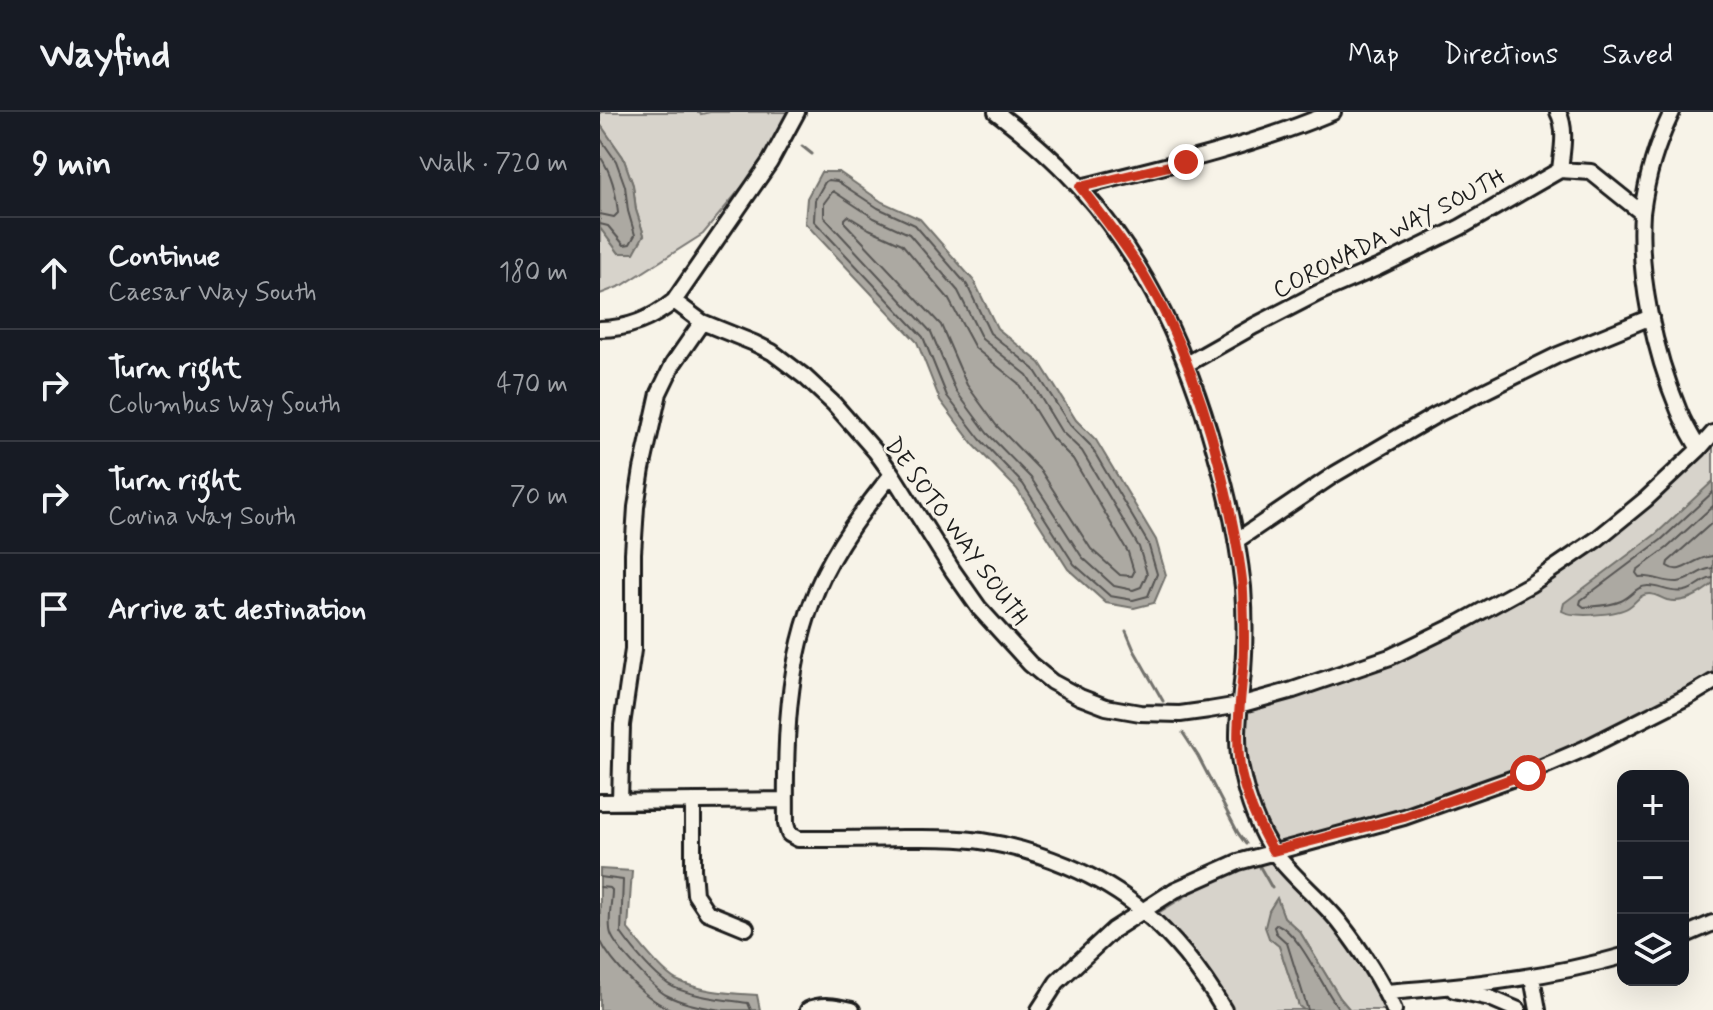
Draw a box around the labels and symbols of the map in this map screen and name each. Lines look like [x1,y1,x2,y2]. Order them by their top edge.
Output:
route end [1168,144,1204,180]
street label: CORONADA WAY SOUTH [1268,162,1512,307]
street label: DE SOTO WAY SOUTH [877,432,1035,632]
route start [1510,755,1546,791]

